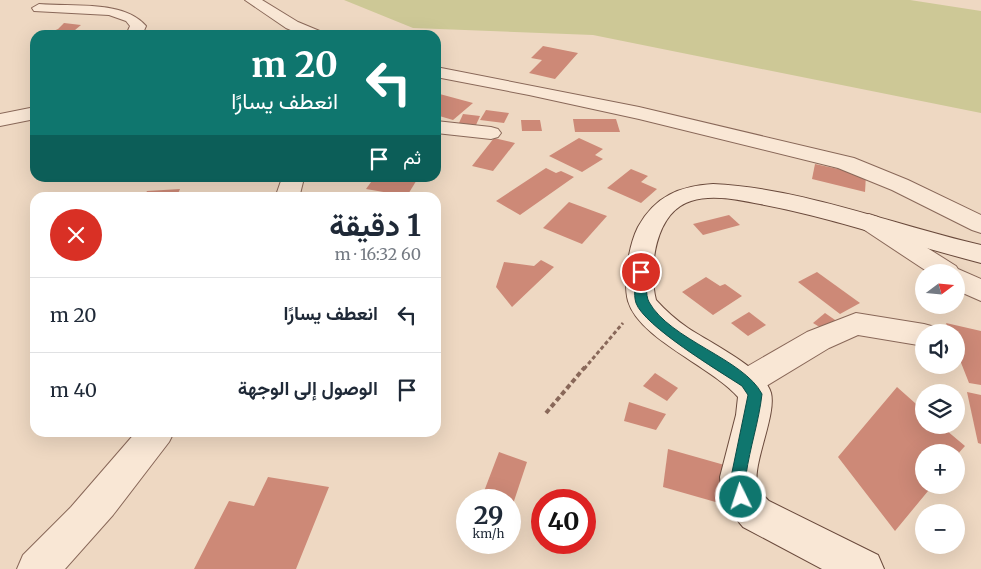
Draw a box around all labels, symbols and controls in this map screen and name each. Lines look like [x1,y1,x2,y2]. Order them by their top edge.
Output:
text: 20 m [251,43,338,87]
icon: left [356,50,421,115]
text: انعطف يسارًا [231,87,338,115]
icon: arrive [365,145,393,173]
text: ثم [403,145,421,169]
text: 1 دقيقة [329,206,421,244]
button: close [50,209,102,261]
text: 60 m · 16:32 [335,244,421,264]
pin [620,251,662,293]
icon: arrive [627,258,655,286]
north arrow [915,264,965,314]
map controls [915,264,965,554]
text: انعطف يسارًا [284,301,378,325]
icon: left [393,301,421,329]
text: 20 m [50,303,97,327]
button: sound [915,324,965,374]
text: الوصول إلى الوجهة [238,376,378,400]
icon: arrive [393,376,421,404]
text: 40 m [50,378,97,402]
button: layers [915,384,965,434]
button: + [915,444,965,494]
position arrow [714,470,766,522]
speed limit sign: 40 [531,489,596,554]
text: 29 [474,499,503,531]
button: − [915,504,965,554]
text: km/h [473,526,504,541]

